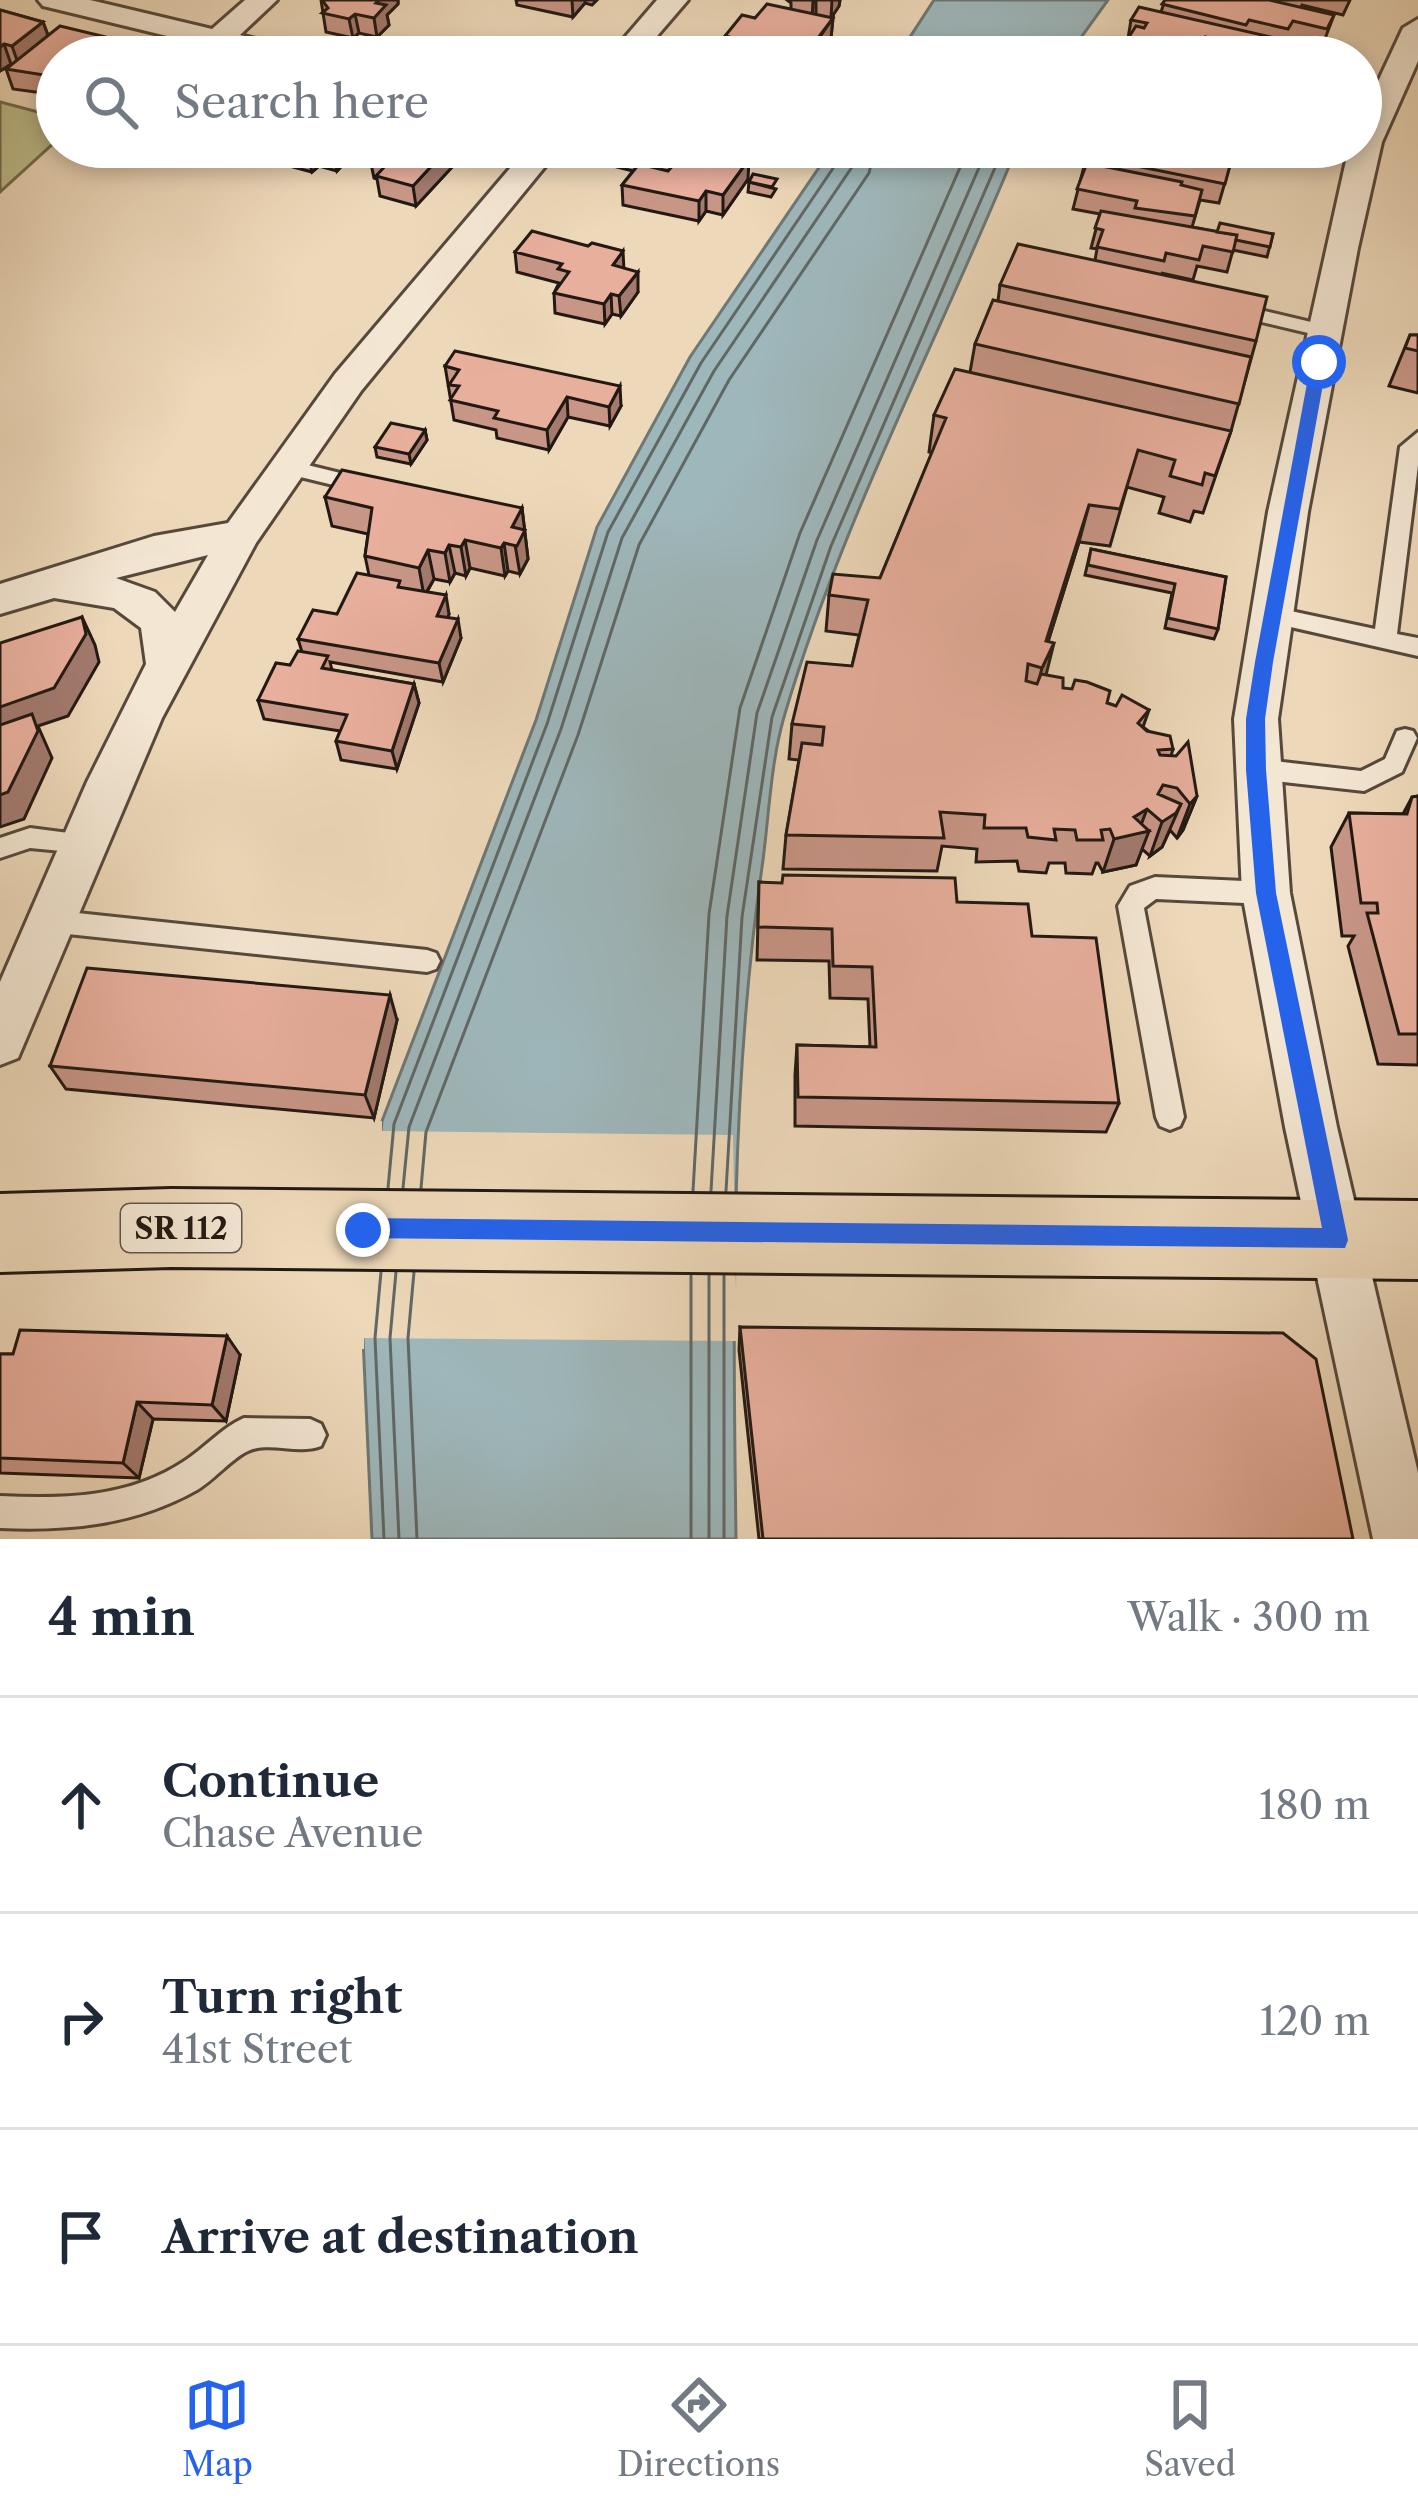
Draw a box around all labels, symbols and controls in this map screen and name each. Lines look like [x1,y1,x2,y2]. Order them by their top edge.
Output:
search box [36,36,1382,168]
icon: search [78,69,144,135]
text: Search here [174,74,429,130]
route start [1292,335,1346,389]
route end [336,1203,390,1257]
road number: SR 112 [121,1204,241,1252]
text: 4 min [48,1586,195,1648]
text: Walk · 300 m [1127,1593,1370,1641]
text: Continue [162,1753,379,1809]
icon: ahead [48,1772,114,1838]
text: 180 m [1259,1781,1370,1829]
text: Chase Avenue [162,1809,423,1857]
text: Turn right [162,1969,402,2025]
icon: right [48,1988,114,2054]
text: 120 m [1260,1997,1370,2045]
text: 41st Street [162,2025,352,2073]
icon: arrive [48,2204,114,2270]
text: Arrive at destination [162,2209,639,2265]
tab: Map [182,2372,253,2485]
tab: Directions [617,2372,780,2485]
tab: Saved [1144,2372,1236,2485]

